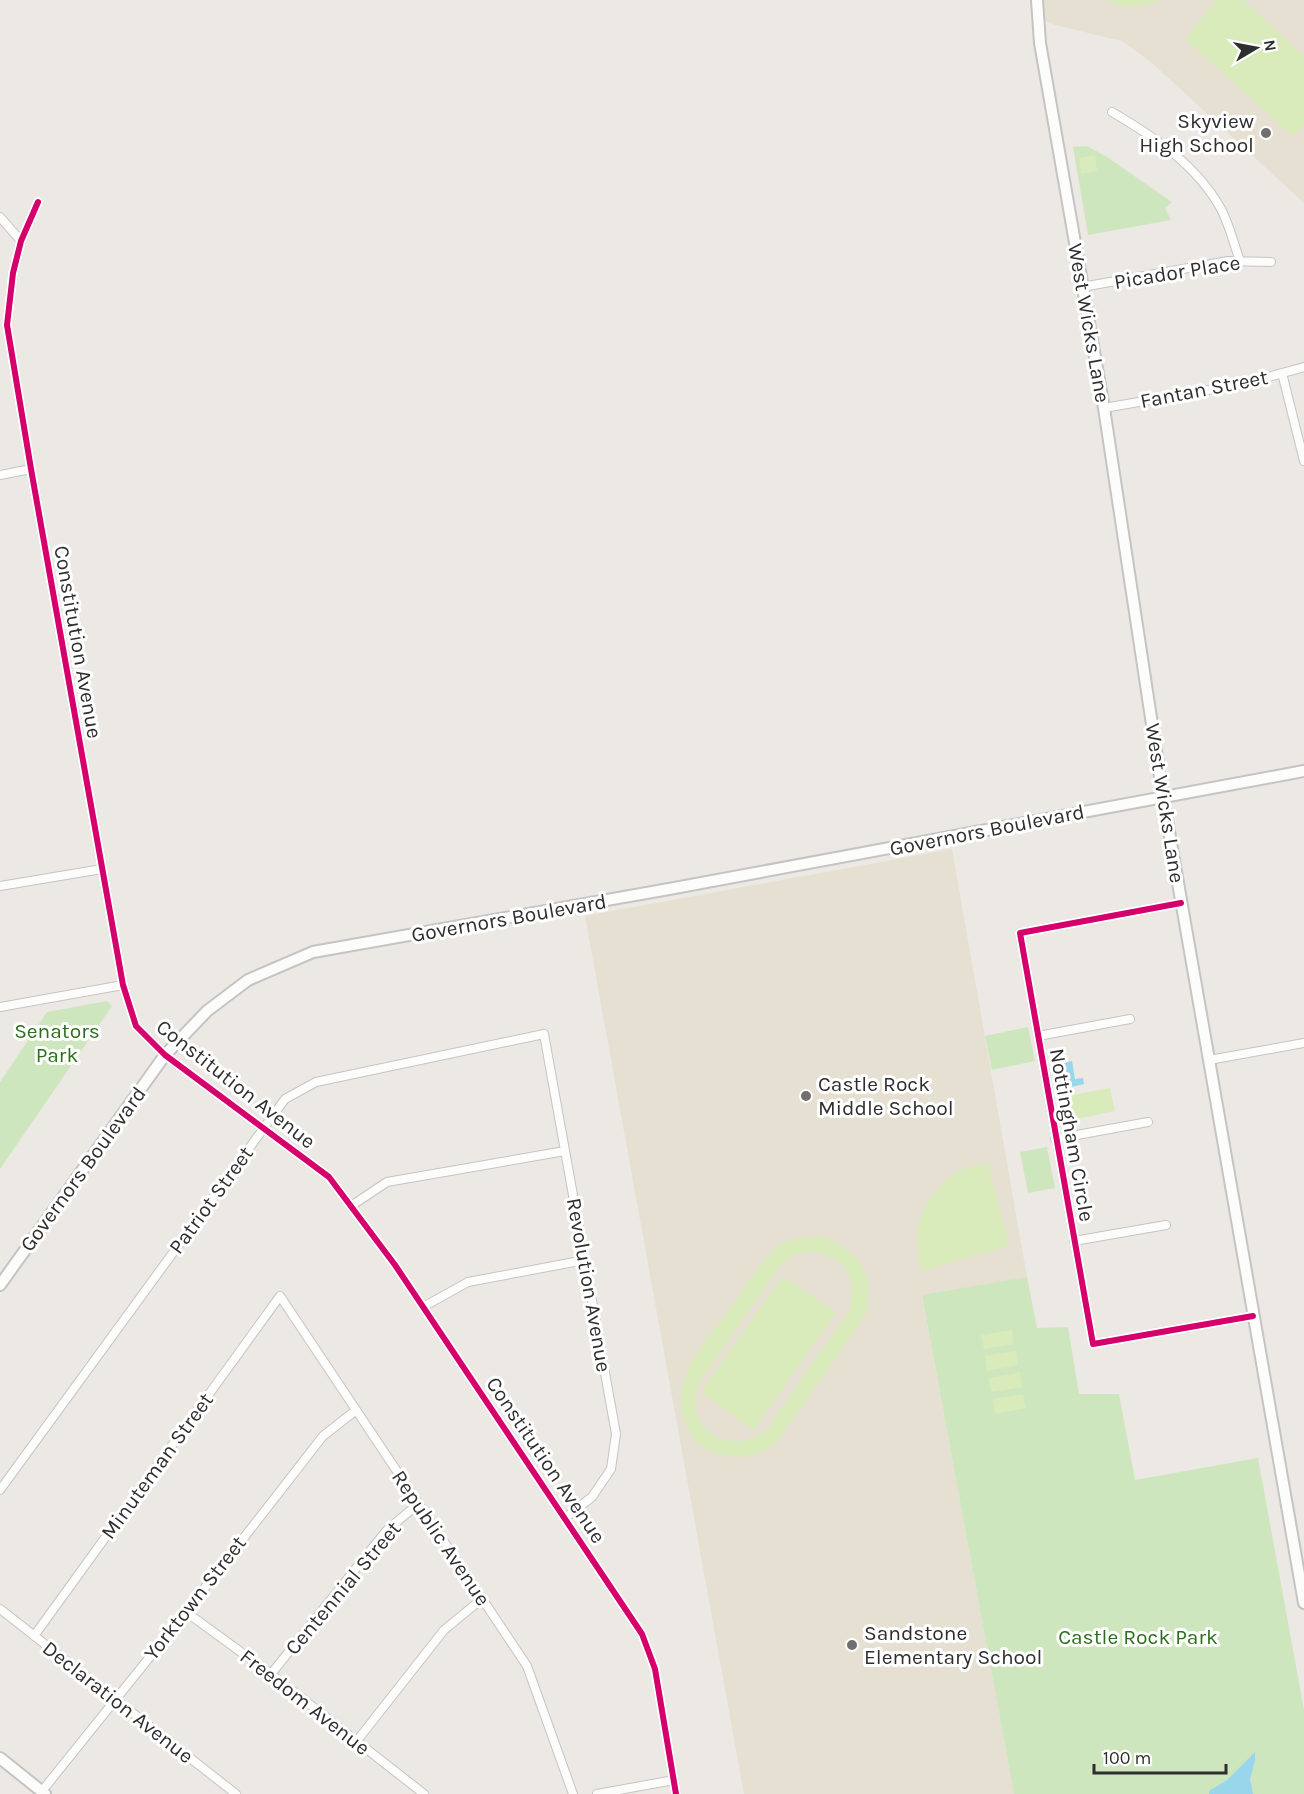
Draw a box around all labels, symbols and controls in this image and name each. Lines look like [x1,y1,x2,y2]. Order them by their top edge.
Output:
north arrow [1226,18,1286,78]
text: N [1260,38,1281,53]
place label: Skyview High School [1139,109,1254,157]
marker: Skyview High School [1259,126,1273,140]
street label: West Wicks Lane [1063,241,1115,405]
street label: Picador Place [1112,250,1242,294]
street label: Fantan Street [1138,365,1270,413]
street label: Constitution Avenue [49,544,107,740]
street label: West Wicks Lane [1141,721,1189,885]
street label: Governors Boulevard [888,799,1086,861]
street label: Governors Boulevard [410,889,608,947]
street label: Constitution Avenue [152,1014,320,1154]
park label: Senators Park [14,1019,100,1067]
street label: Nottingham Circle [1045,1046,1099,1224]
place label: Castle Rock Middle School [818,1072,954,1120]
street label: Governors Boulevard [15,1082,151,1256]
marker: Castle Rock Middle School [799,1089,813,1103]
street label: Patriot Street [164,1142,258,1258]
street label: Revolution Avenue [562,1196,616,1374]
street label: Constitution Avenue [481,1372,611,1548]
street label: Minuteman Street [96,1388,218,1544]
street label: Republic Avenue [387,1466,495,1610]
street label: Centennial Street [280,1516,406,1660]
street label: Yorktown Street [139,1531,251,1665]
place label: Sandstone Elementary School [864,1621,1042,1669]
park label: Castle Rock Park [1058,1625,1218,1649]
street label: Declaration Avenue [38,1636,198,1768]
marker: Sandstone Elementary School [845,1638,859,1652]
street label: Freedom Avenue [235,1644,375,1760]
scale bar [1094,1737,1226,1775]
text: 100 m [1103,1747,1151,1769]

